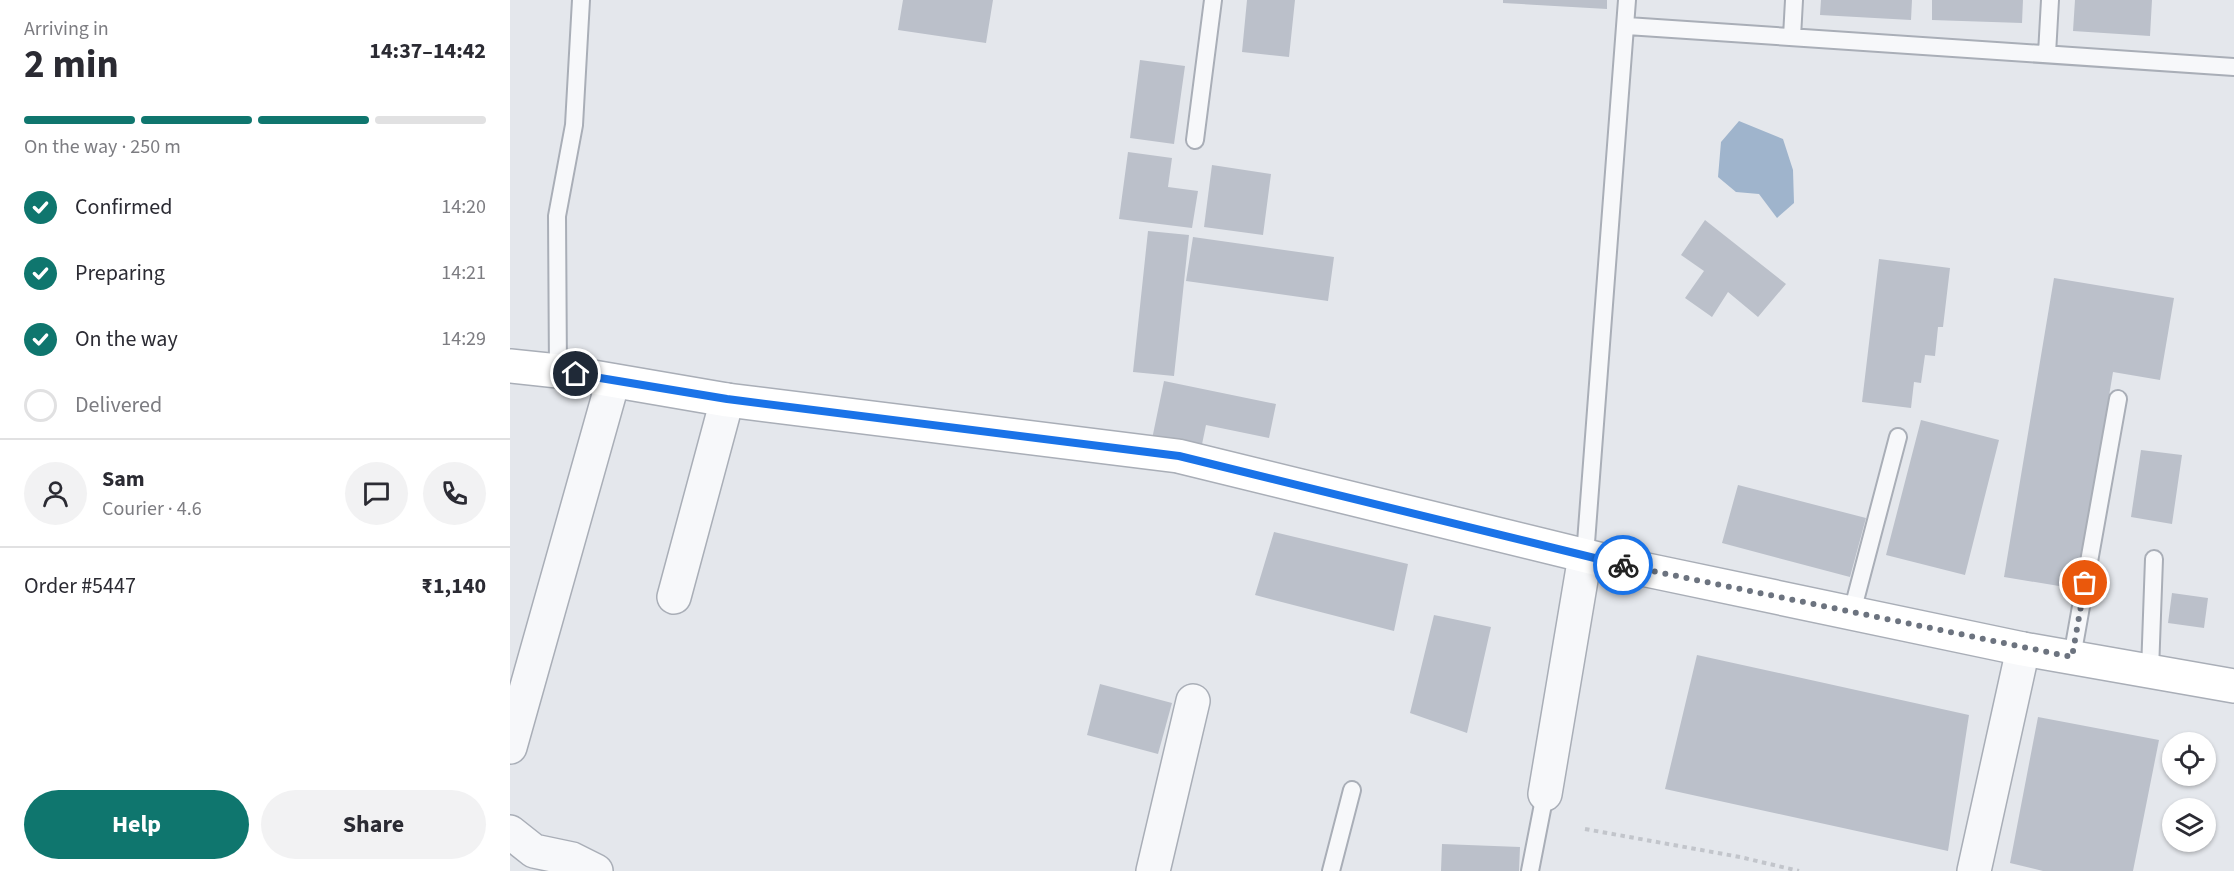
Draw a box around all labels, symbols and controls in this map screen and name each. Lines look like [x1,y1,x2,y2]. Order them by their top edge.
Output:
text: Arriving in [24,15,109,43]
text: 14:37–14:42 [369,35,486,67]
text: 2 min [24,37,119,93]
text: On the way · 250 m [24,133,181,161]
icon: check [24,191,57,224]
text: Confirmed [75,191,172,223]
text: 14:20 [441,193,486,221]
icon: check [24,257,57,290]
text: Preparing [75,257,165,289]
text: 14:21 [441,259,486,287]
icon: check [24,323,57,356]
text: On the way [75,323,178,355]
text: 14:29 [441,325,486,353]
pin [550,348,601,399]
icon: home [559,357,592,390]
text: Delivered [75,389,162,421]
button: person [24,462,87,525]
button: chat [345,462,408,525]
button: phone [423,462,486,525]
text: Sam [102,463,145,495]
text: Courier · 4.6 [102,495,202,523]
courier [1593,535,1653,595]
icon: bike [1607,549,1640,582]
pin [2059,557,2110,608]
icon: bag [2068,566,2101,599]
text: Order #5447 [24,570,136,602]
text: ₹1,140 [421,570,486,602]
map controls [2162,732,2216,852]
button: locate [2162,732,2216,786]
button: Help [24,790,249,859]
button: Share [261,790,486,859]
button: layers [2162,798,2216,852]

